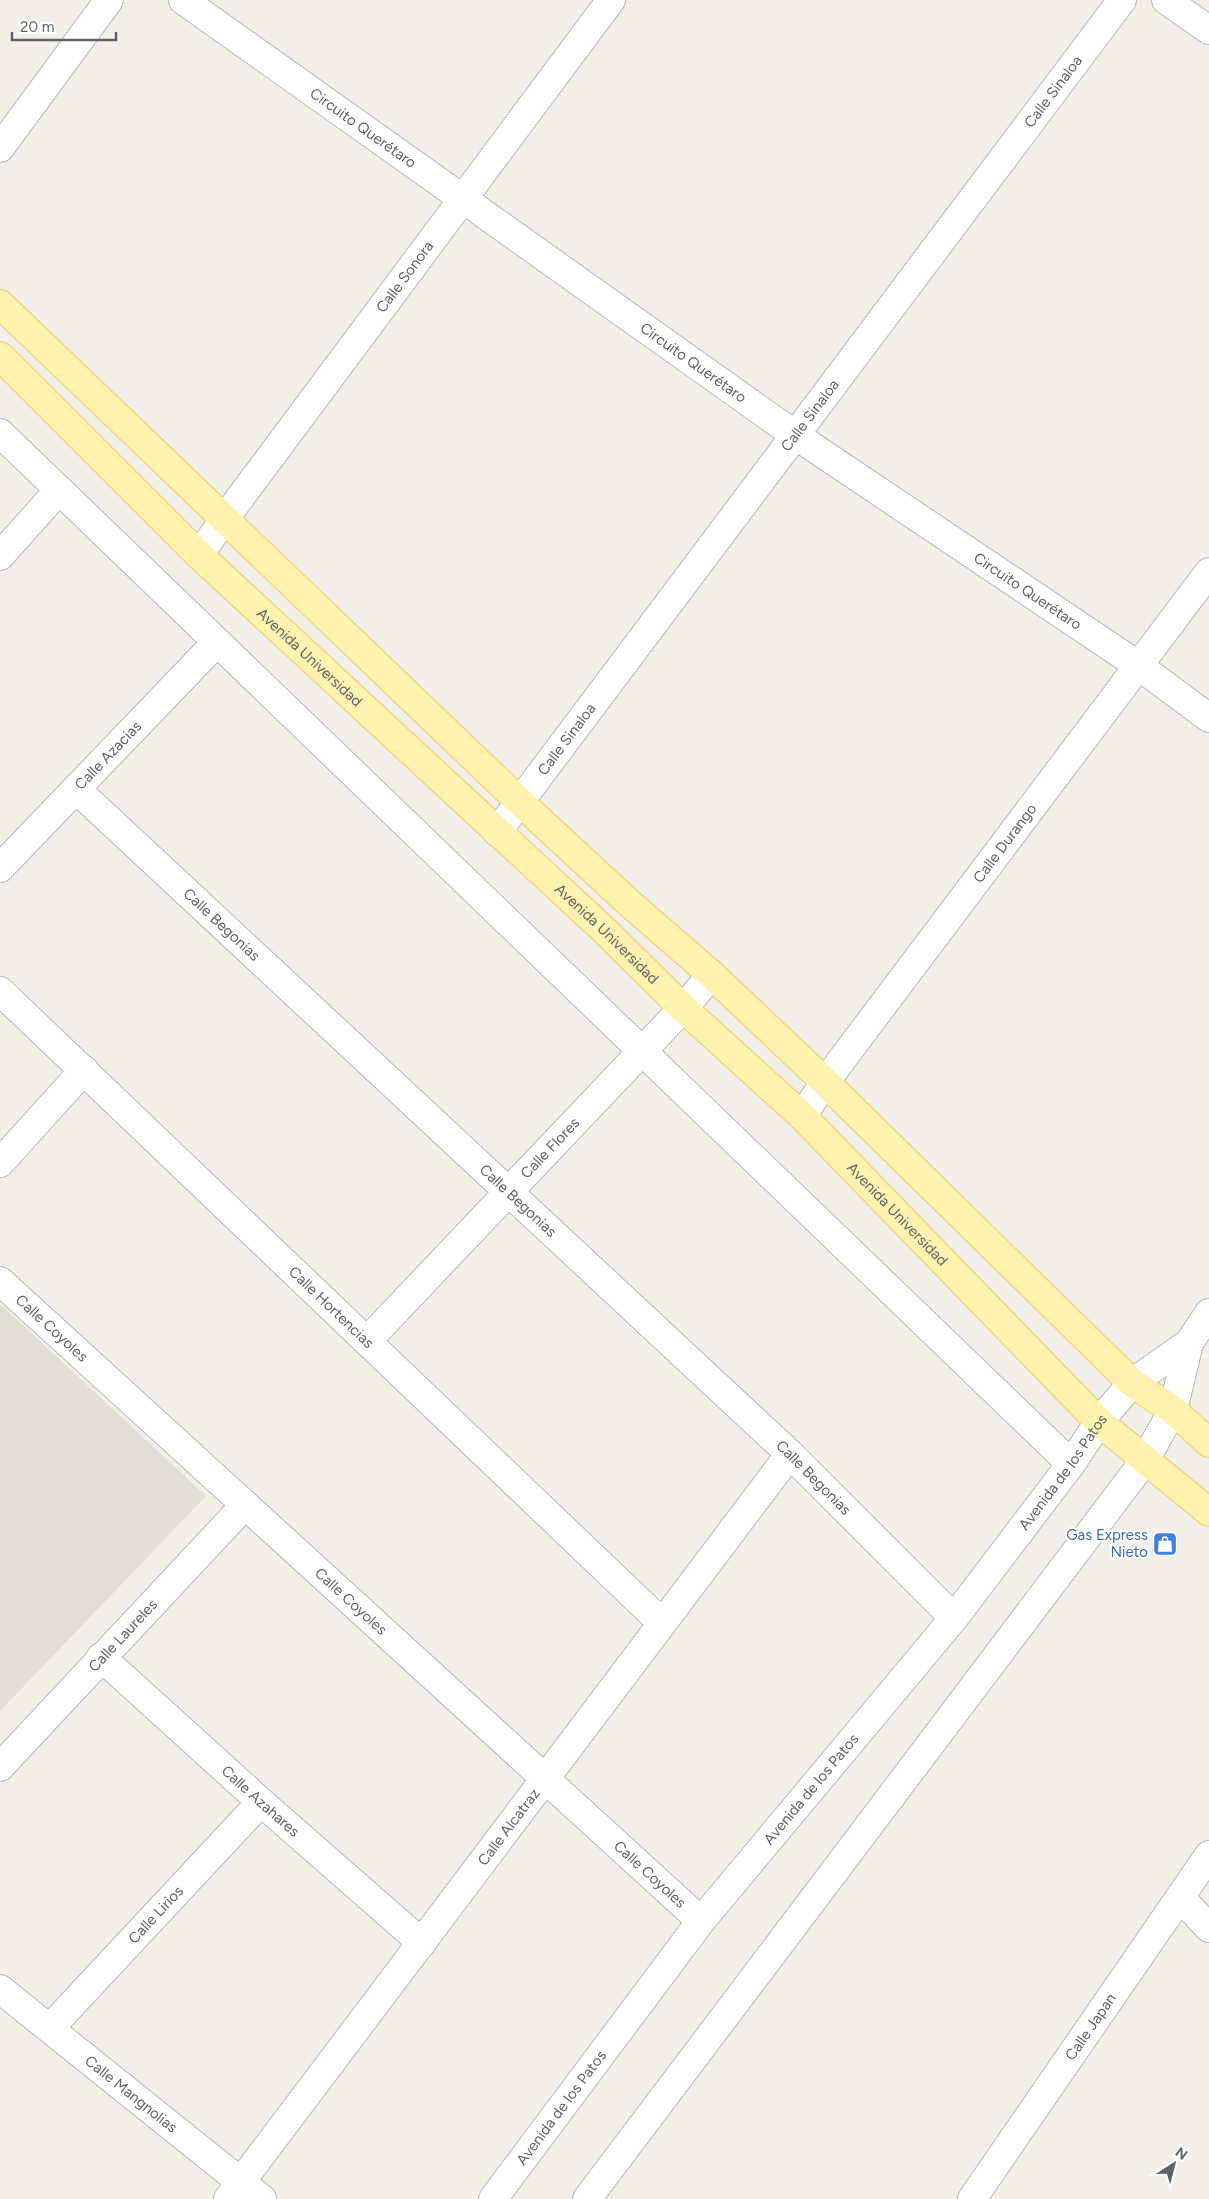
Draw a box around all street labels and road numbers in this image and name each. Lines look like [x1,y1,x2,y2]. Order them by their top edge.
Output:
street label: Calle Sinaloa [1020,52,1086,131]
street label: Circuito Querétaro [307,84,420,172]
street label: Calle Sonora [372,237,437,316]
street label: Circuito Querétaro [637,319,750,407]
street label: Calle Sinaloa [777,376,843,455]
street label: Circuito Querétaro [970,549,1085,634]
street label: Avenida Universidad [253,604,366,710]
street label: Calle Sinaloa [534,700,600,779]
street label: Calle Azacias [71,717,145,794]
street label: Calle Durango [969,800,1041,886]
street label: Avenida Universidad [551,880,662,988]
street label: Calle Begonias [179,884,264,965]
street label: Calle Flores [517,1114,583,1182]
street label: Avenida Universidad [843,1159,952,1270]
street label: Calle Begonias [476,1161,560,1241]
street label: Calle Hortencias [285,1263,377,1352]
street label: Calle Coyoles [12,1291,91,1366]
street label: Avenida de los Patos [1015,1410,1111,1534]
street label: Calle Begonias [772,1437,855,1519]
street label: Calle Coyoles [311,1564,391,1639]
street label: Calle Laureles [85,1596,161,1676]
street label: Avenida de los Patos [760,1730,863,1848]
street label: Calle Azahares [218,1762,303,1841]
street label: Calle Alcatraz [474,1785,544,1869]
street label: Calle Coyoles [610,1837,690,1912]
street label: Calle Lirios [124,1882,187,1947]
street label: Calle Japan [1061,1990,1120,2064]
street label: Avenida de los Patos [512,2047,610,2169]
street label: Calle Mangnolias [81,2052,181,2136]

